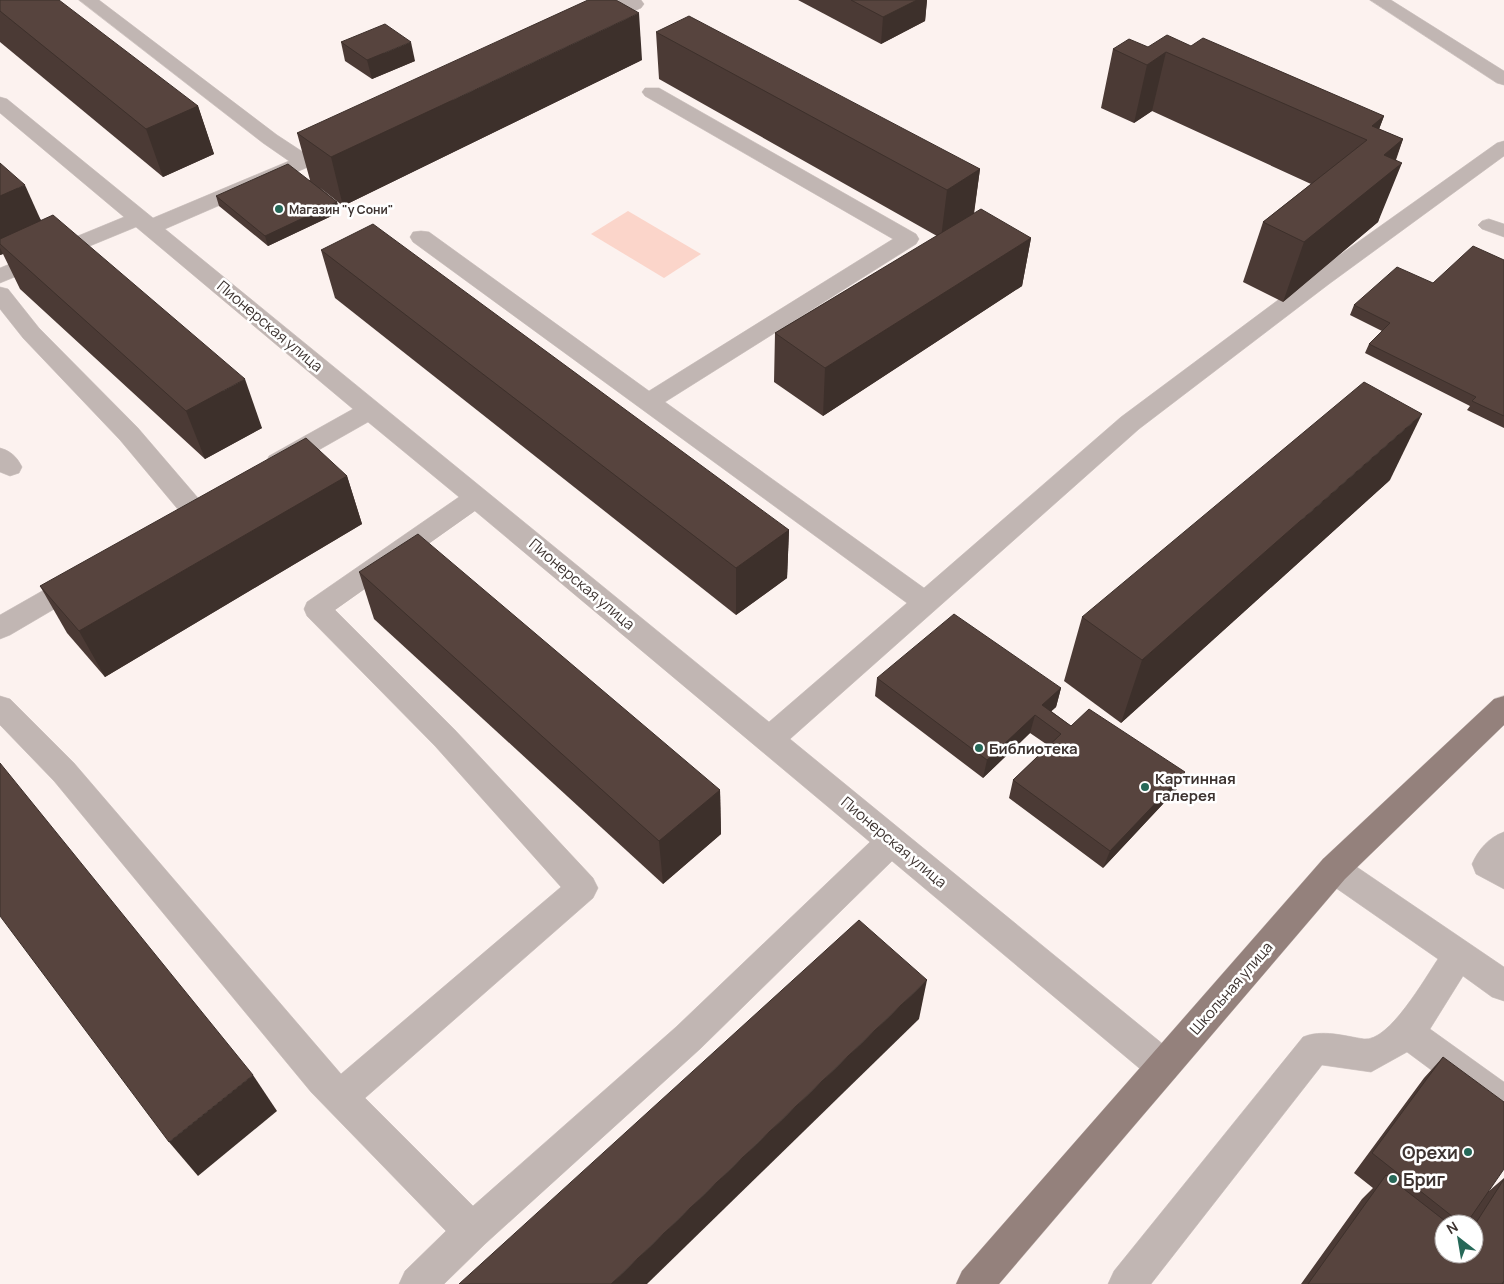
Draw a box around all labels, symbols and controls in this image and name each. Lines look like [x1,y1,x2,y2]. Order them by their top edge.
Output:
place label: Магазин "у Сони" [289,201,393,218]
marker: Магазин "у Сони" [273,203,285,215]
street label: Пионерская улица [213,276,327,376]
street label: Пионерская улица [525,534,639,634]
place label: Библиотека [989,738,1078,759]
marker: Библиотека [973,742,985,754]
place label: Картинная галерея [1155,768,1236,806]
marker: Картинная галерея [1139,781,1151,793]
street label: Пионерская улица [837,792,951,892]
street label: Школьная улица [1185,937,1277,1039]
place label: Орехи [1402,1140,1458,1164]
marker: Орехи [1462,1146,1474,1158]
place label: Бриг [1403,1167,1446,1191]
marker: Бриг [1387,1173,1399,1185]
north arrow [1434,1214,1484,1264]
text: N [1443,1217,1461,1238]

